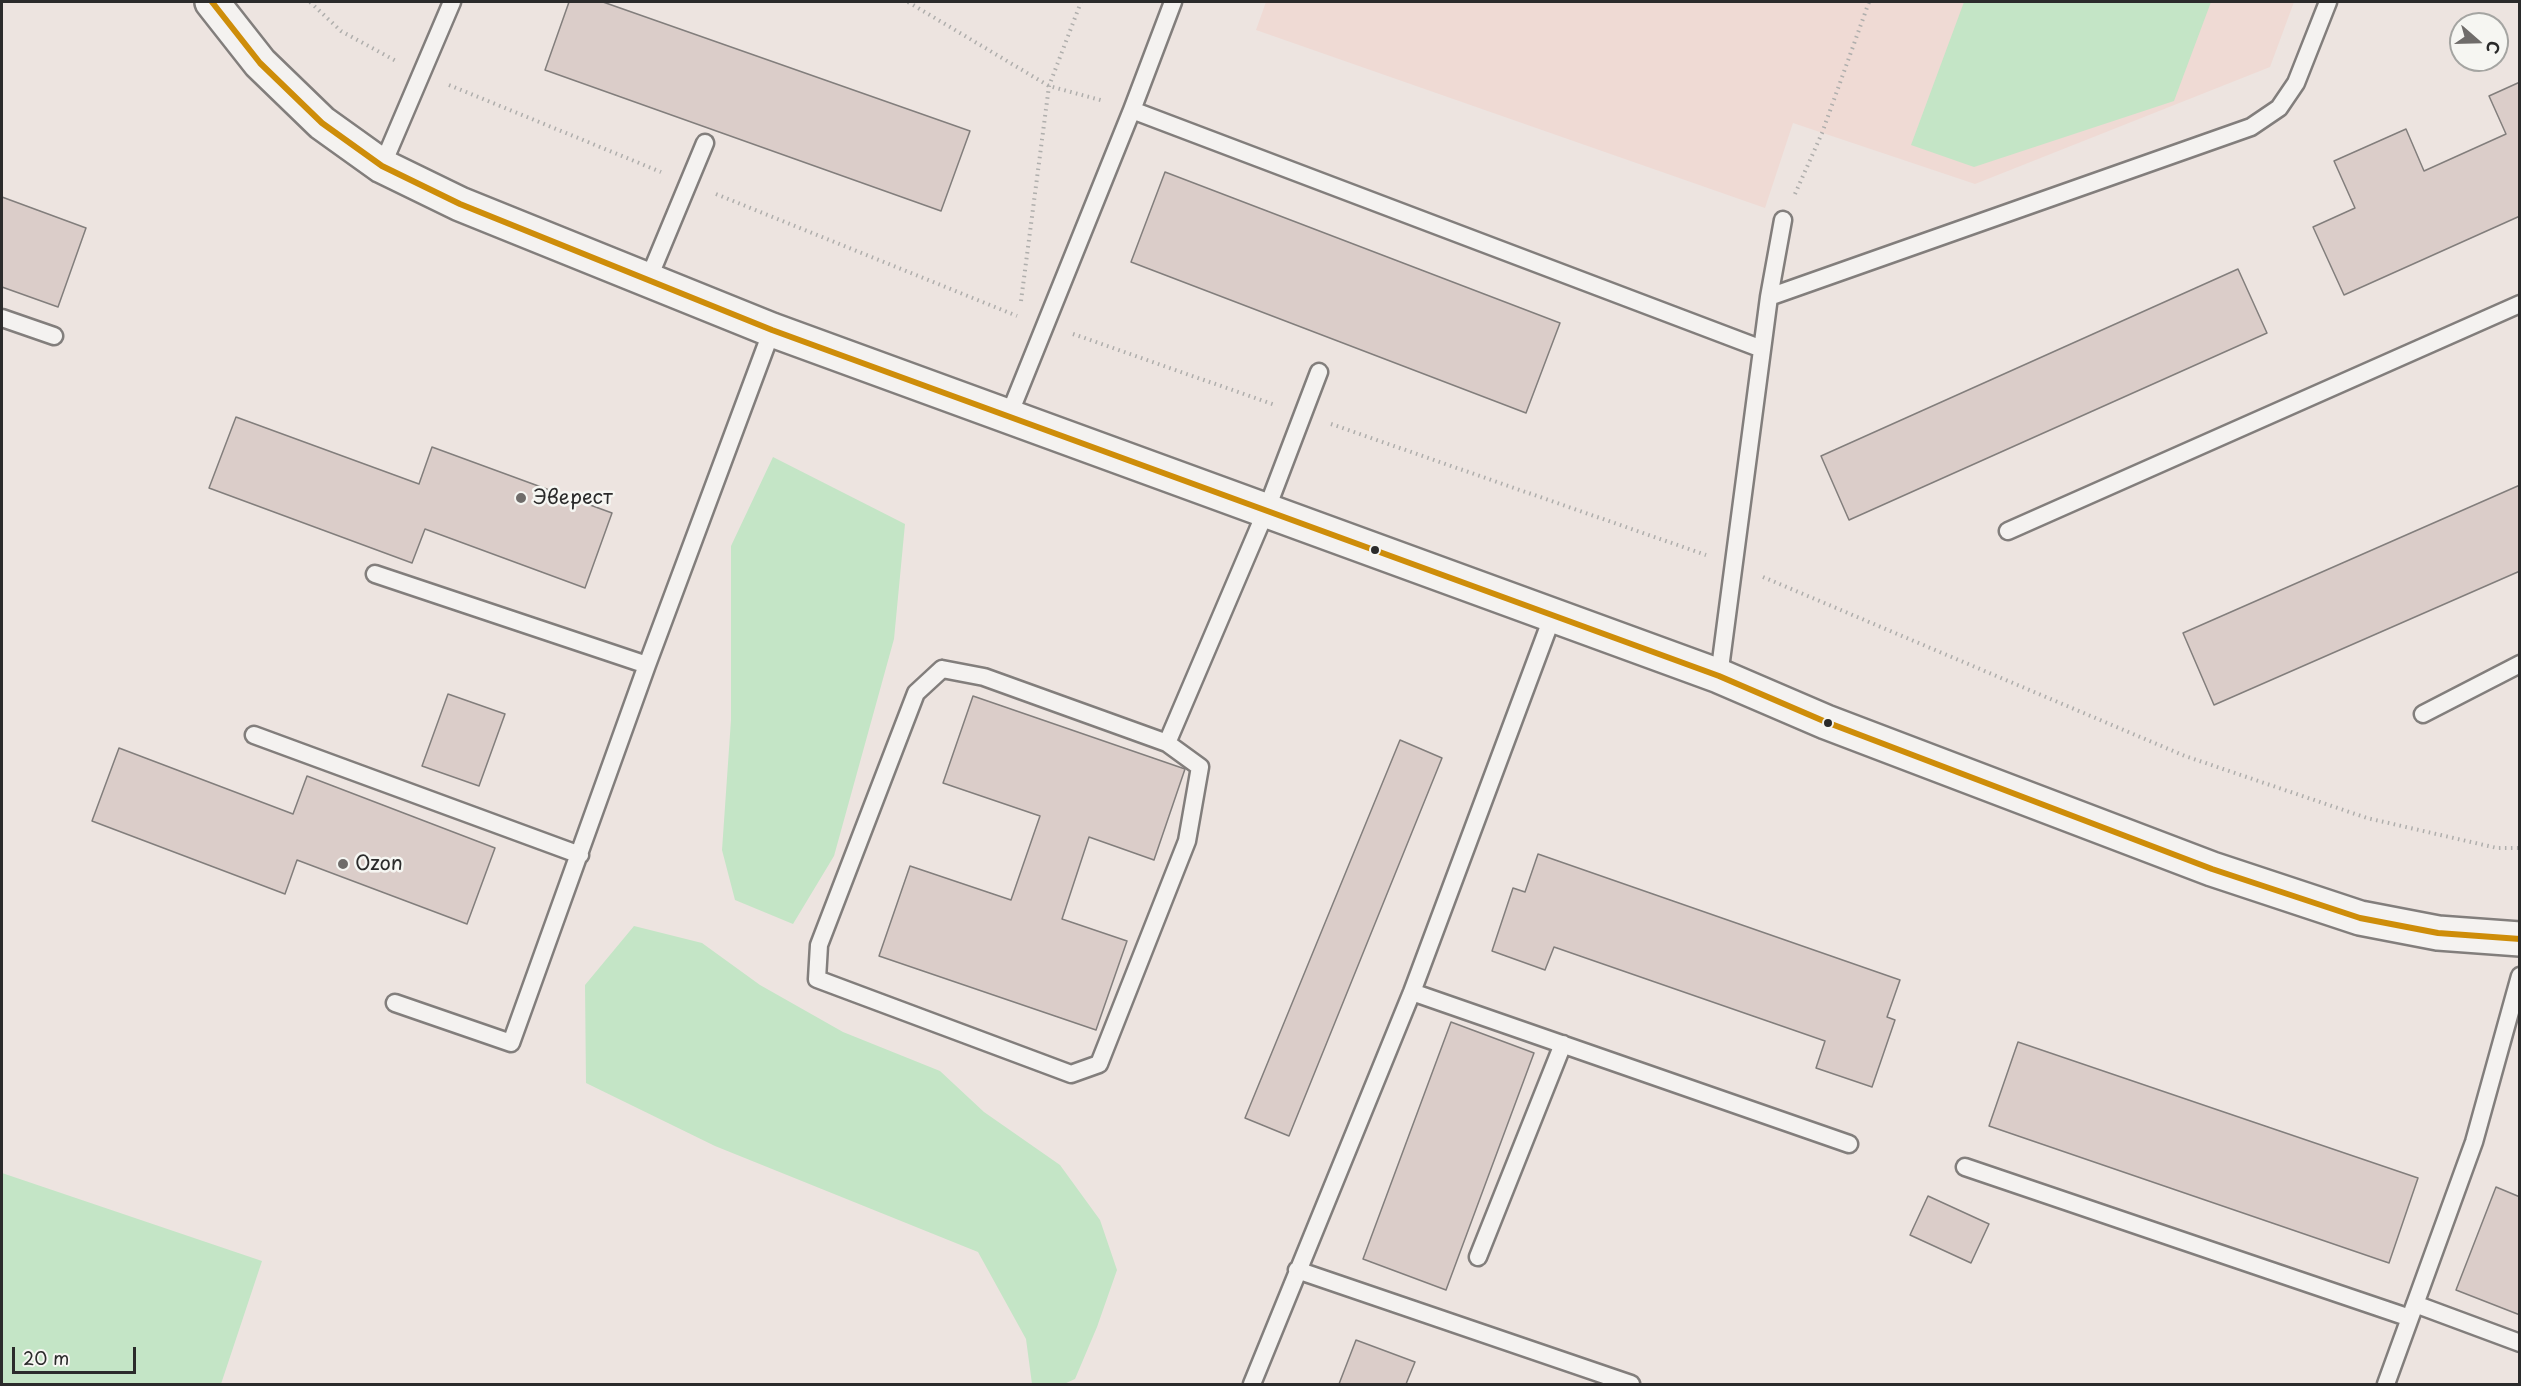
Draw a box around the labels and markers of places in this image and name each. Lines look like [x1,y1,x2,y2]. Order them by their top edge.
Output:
place label: Эверест [533,486,613,510]
marker: Эверест [514,491,528,505]
unlabelled marker [1369,544,1381,556]
unlabelled marker [1822,717,1834,729]
place label: Ozon [355,852,403,876]
marker: Ozon [336,857,350,871]

